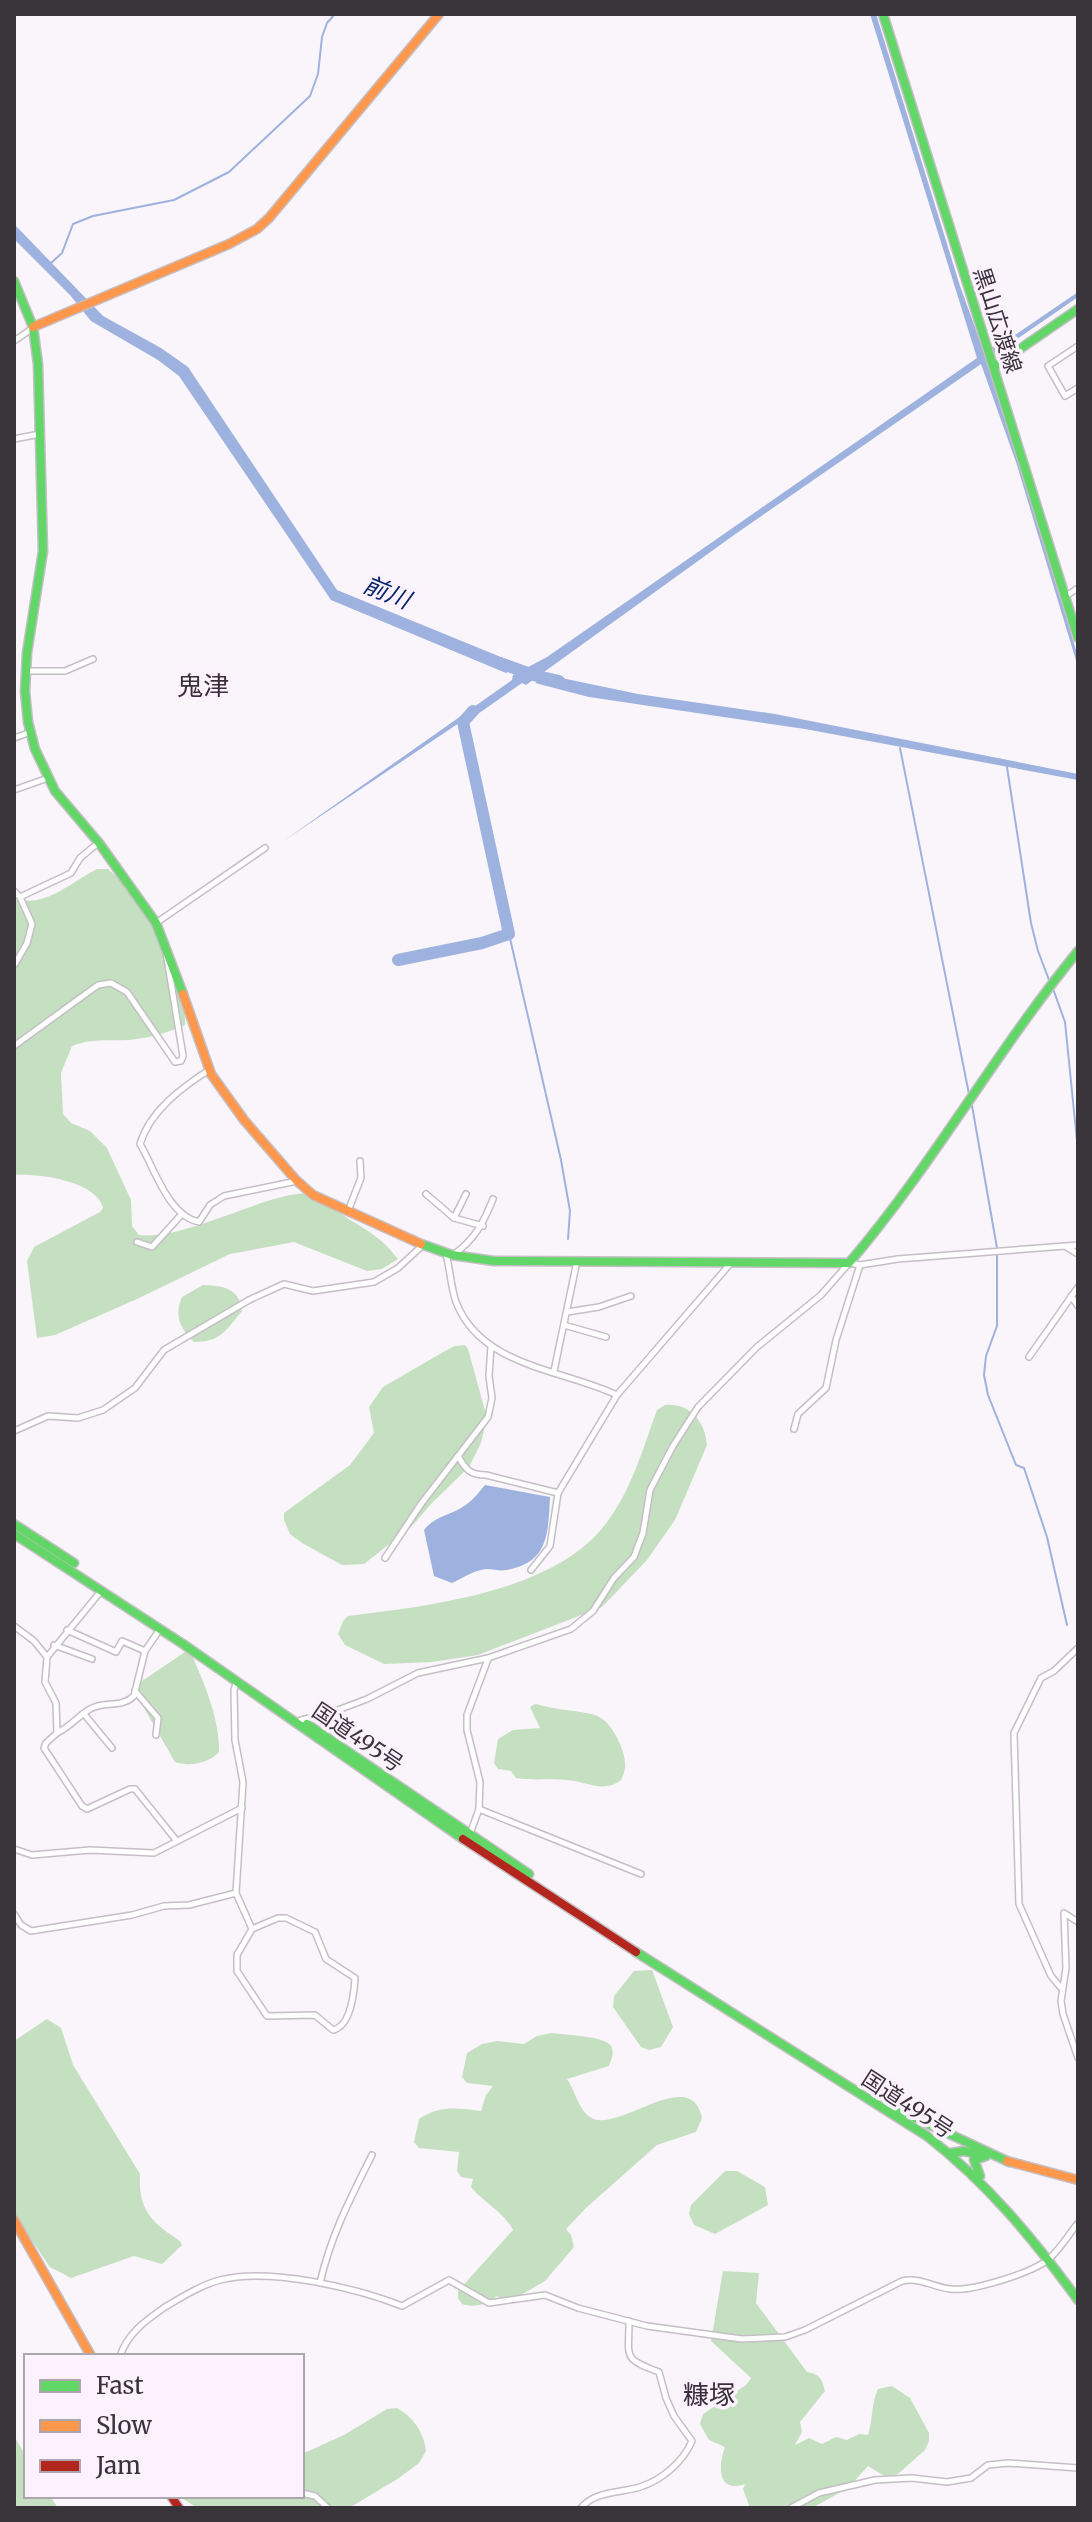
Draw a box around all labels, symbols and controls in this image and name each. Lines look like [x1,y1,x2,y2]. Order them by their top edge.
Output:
street label: 黒山広渡線 [968,263,1028,377]
water label: 前川 [359,569,418,616]
district label: 鬼津 [177,669,229,702]
street label: 国道495号 [307,1696,409,1778]
street label: 国道495号 [857,2064,959,2144]
legend [24,2354,304,2498]
text: Fast [96,2370,144,2401]
district label: 糠塚 [683,2378,735,2411]
text: Slow [96,2410,152,2441]
text: Jam [95,2450,141,2481]

